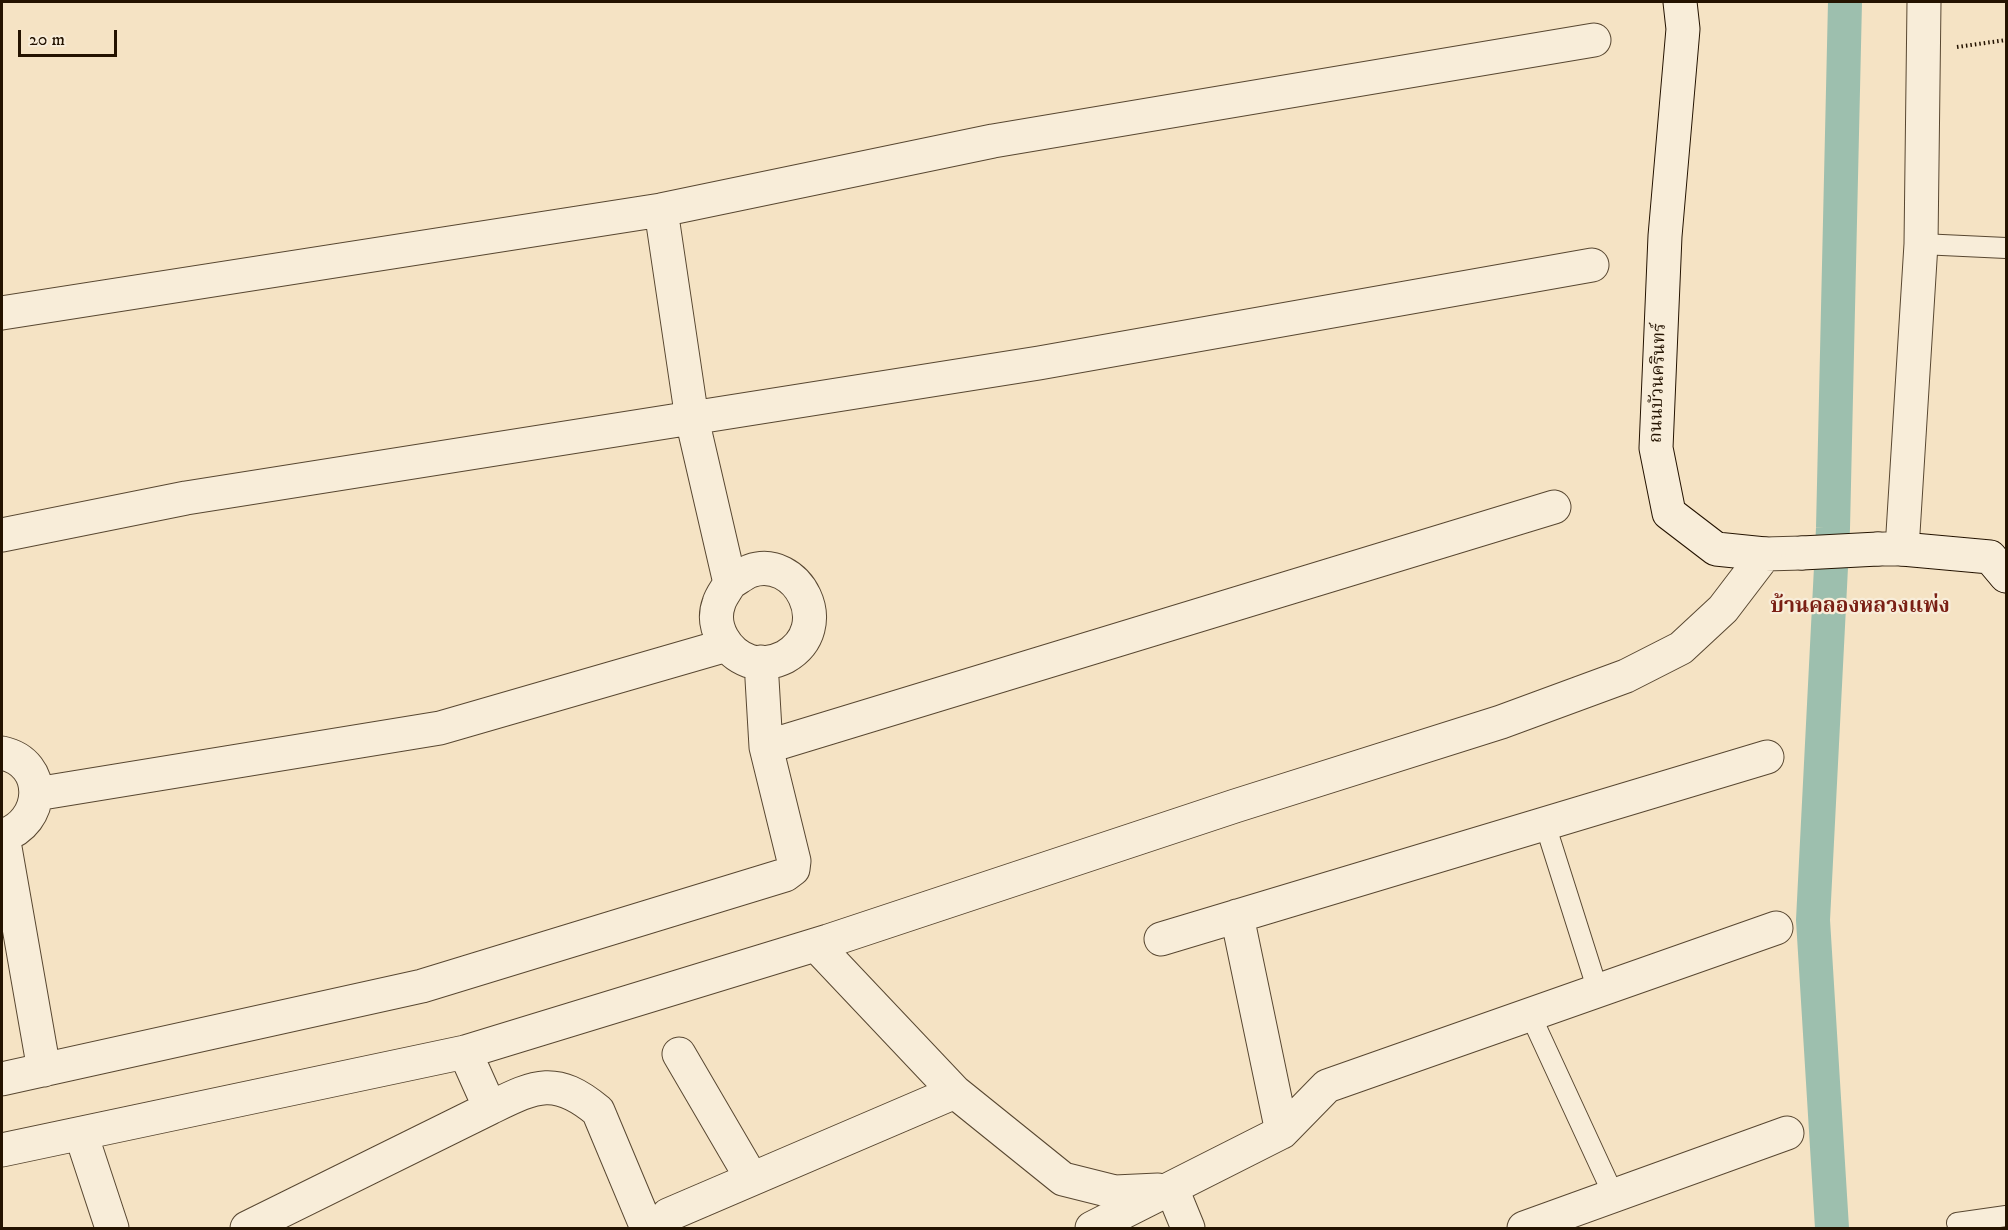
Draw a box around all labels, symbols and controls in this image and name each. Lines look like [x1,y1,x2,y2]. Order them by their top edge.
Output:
scale bar [21,18,120,56]
text: 20 m [29,29,65,51]
street label: ถนนบัวนครินทร์ [1646,323,1672,443]
district label: บ้านคลองหลวงแพ่ง [1770,595,1950,621]

